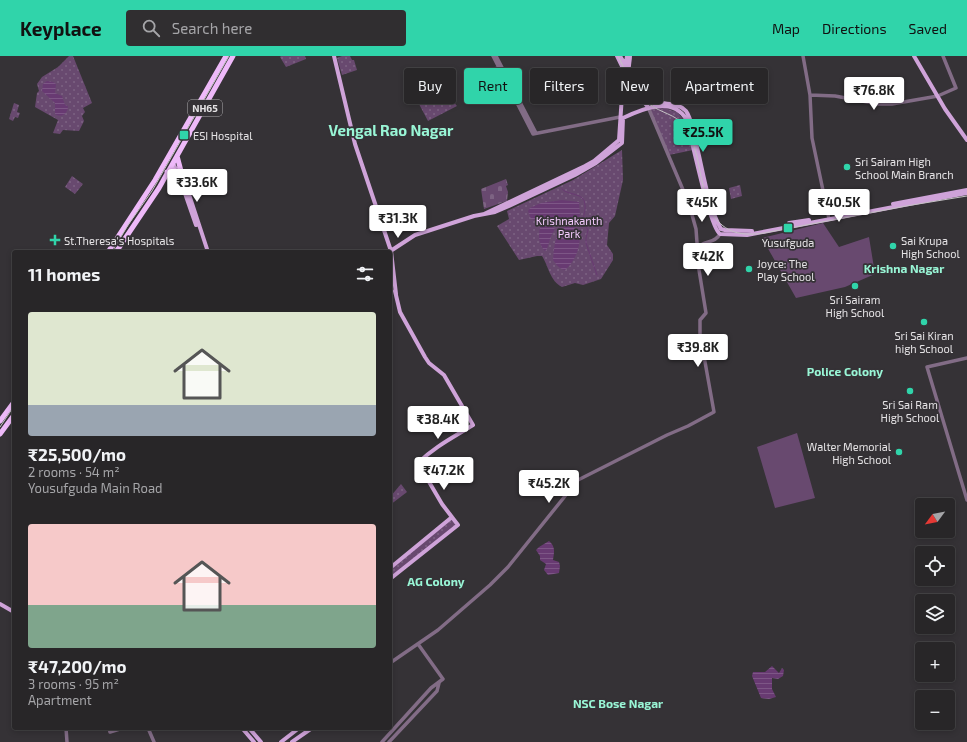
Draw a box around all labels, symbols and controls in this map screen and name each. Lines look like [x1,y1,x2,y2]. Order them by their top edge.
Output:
search box [126,10,406,46]
text: Keyplace [20,17,102,40]
icon: search [140,17,162,39]
text: Search here [172,19,252,37]
text: Map [772,20,800,37]
text: Directions [822,20,887,37]
text: Saved [909,20,947,37]
chip: Buy [404,68,456,104]
chip: Rent [464,68,522,104]
chip: Filters [530,68,598,104]
chip: New [606,68,663,104]
chip: Apartment [671,68,768,104]
pin: ₹76.8K [841,77,907,111]
text: ₹76.8K [853,82,895,98]
road number: NH65 [188,100,222,116]
pin: ₹25.5K [670,119,736,153]
district label: Vengal Rao Nagar [329,121,454,139]
text: ₹25.5K [682,124,724,140]
marker: ESI Hospital [178,129,190,141]
place label: ESI Hospital [193,129,253,142]
place label: Sri Sairam High School Main Branch [855,155,954,181]
marker: Sri Sairam High School Main Branch [842,162,852,172]
pin: ₹33.6K [164,169,230,203]
text: ₹33.6K [176,174,218,190]
pin: ₹45K [678,189,726,223]
pin: ₹40.5K [806,189,872,223]
text: ₹45K [686,194,718,210]
text: ₹40.5K [818,194,860,210]
pin: ₹31.3K [365,205,431,239]
text: ₹31.3K [378,210,418,226]
park label: Krishnakanth Park [536,214,602,240]
marker: Yusufguda [782,222,794,234]
marker: St.Theresa's Hospitals [49,234,61,246]
place label: St.Theresa's Hospitals [64,234,175,247]
place label: Sai Krupa High School [901,234,960,260]
place label: Yusufguda [762,236,814,249]
marker: Sai Krupa High School [888,241,898,251]
pin: ₹42K [684,243,732,277]
text: ₹42K [692,248,724,264]
place label: Joyce: The Play School [757,257,815,283]
district label: Krishna Nagar [864,261,944,275]
icon: filters [354,263,376,285]
text: 11 homes [28,264,100,284]
marker: Joyce: The Play School [744,264,754,274]
marker: Sri Sairam High School [850,281,860,291]
place label: Sri Sairam High School [826,293,885,319]
marker: Sri Sai Kiran high School [919,317,929,327]
place label: Sri Sai Kiran high School [894,329,954,355]
pin: ₹39.8K [665,334,731,368]
icon: home [166,338,238,410]
text: ₹39.8K [677,339,719,355]
district label: Police Colony [807,364,883,379]
marker: Sri Sai Ram High School [905,386,915,396]
place label: Sri Sai Ram High School [881,398,940,424]
pin: ₹38.4K [405,406,471,440]
text: ₹38.4K [417,411,459,427]
place label: Walter Memorial High School [807,440,892,466]
text: ₹25,500/mo [28,444,126,464]
marker: Walter Memorial High School [894,447,904,457]
pin: ₹47.2K [411,457,477,491]
text: ₹47.2K [423,462,465,478]
text: 2 rooms · 54 m² [28,464,120,480]
pin: ₹45.2K [516,470,582,504]
text: ₹45.2K [528,475,570,491]
text: Yousufguda Main Road [28,480,163,496]
north arrow [915,498,955,538]
map controls [915,498,955,730]
button: locate [915,546,955,586]
icon: home [166,550,238,622]
district label: AG Colony [407,574,465,589]
button: layers [915,594,955,634]
button: + [915,642,955,682]
text: ₹47,200/mo [28,656,126,676]
text: 3 rooms · 95 m² [28,676,119,692]
button: − [915,690,955,730]
text: Apartment [28,692,92,708]
district label: NSC Bose Nagar [573,696,663,710]

